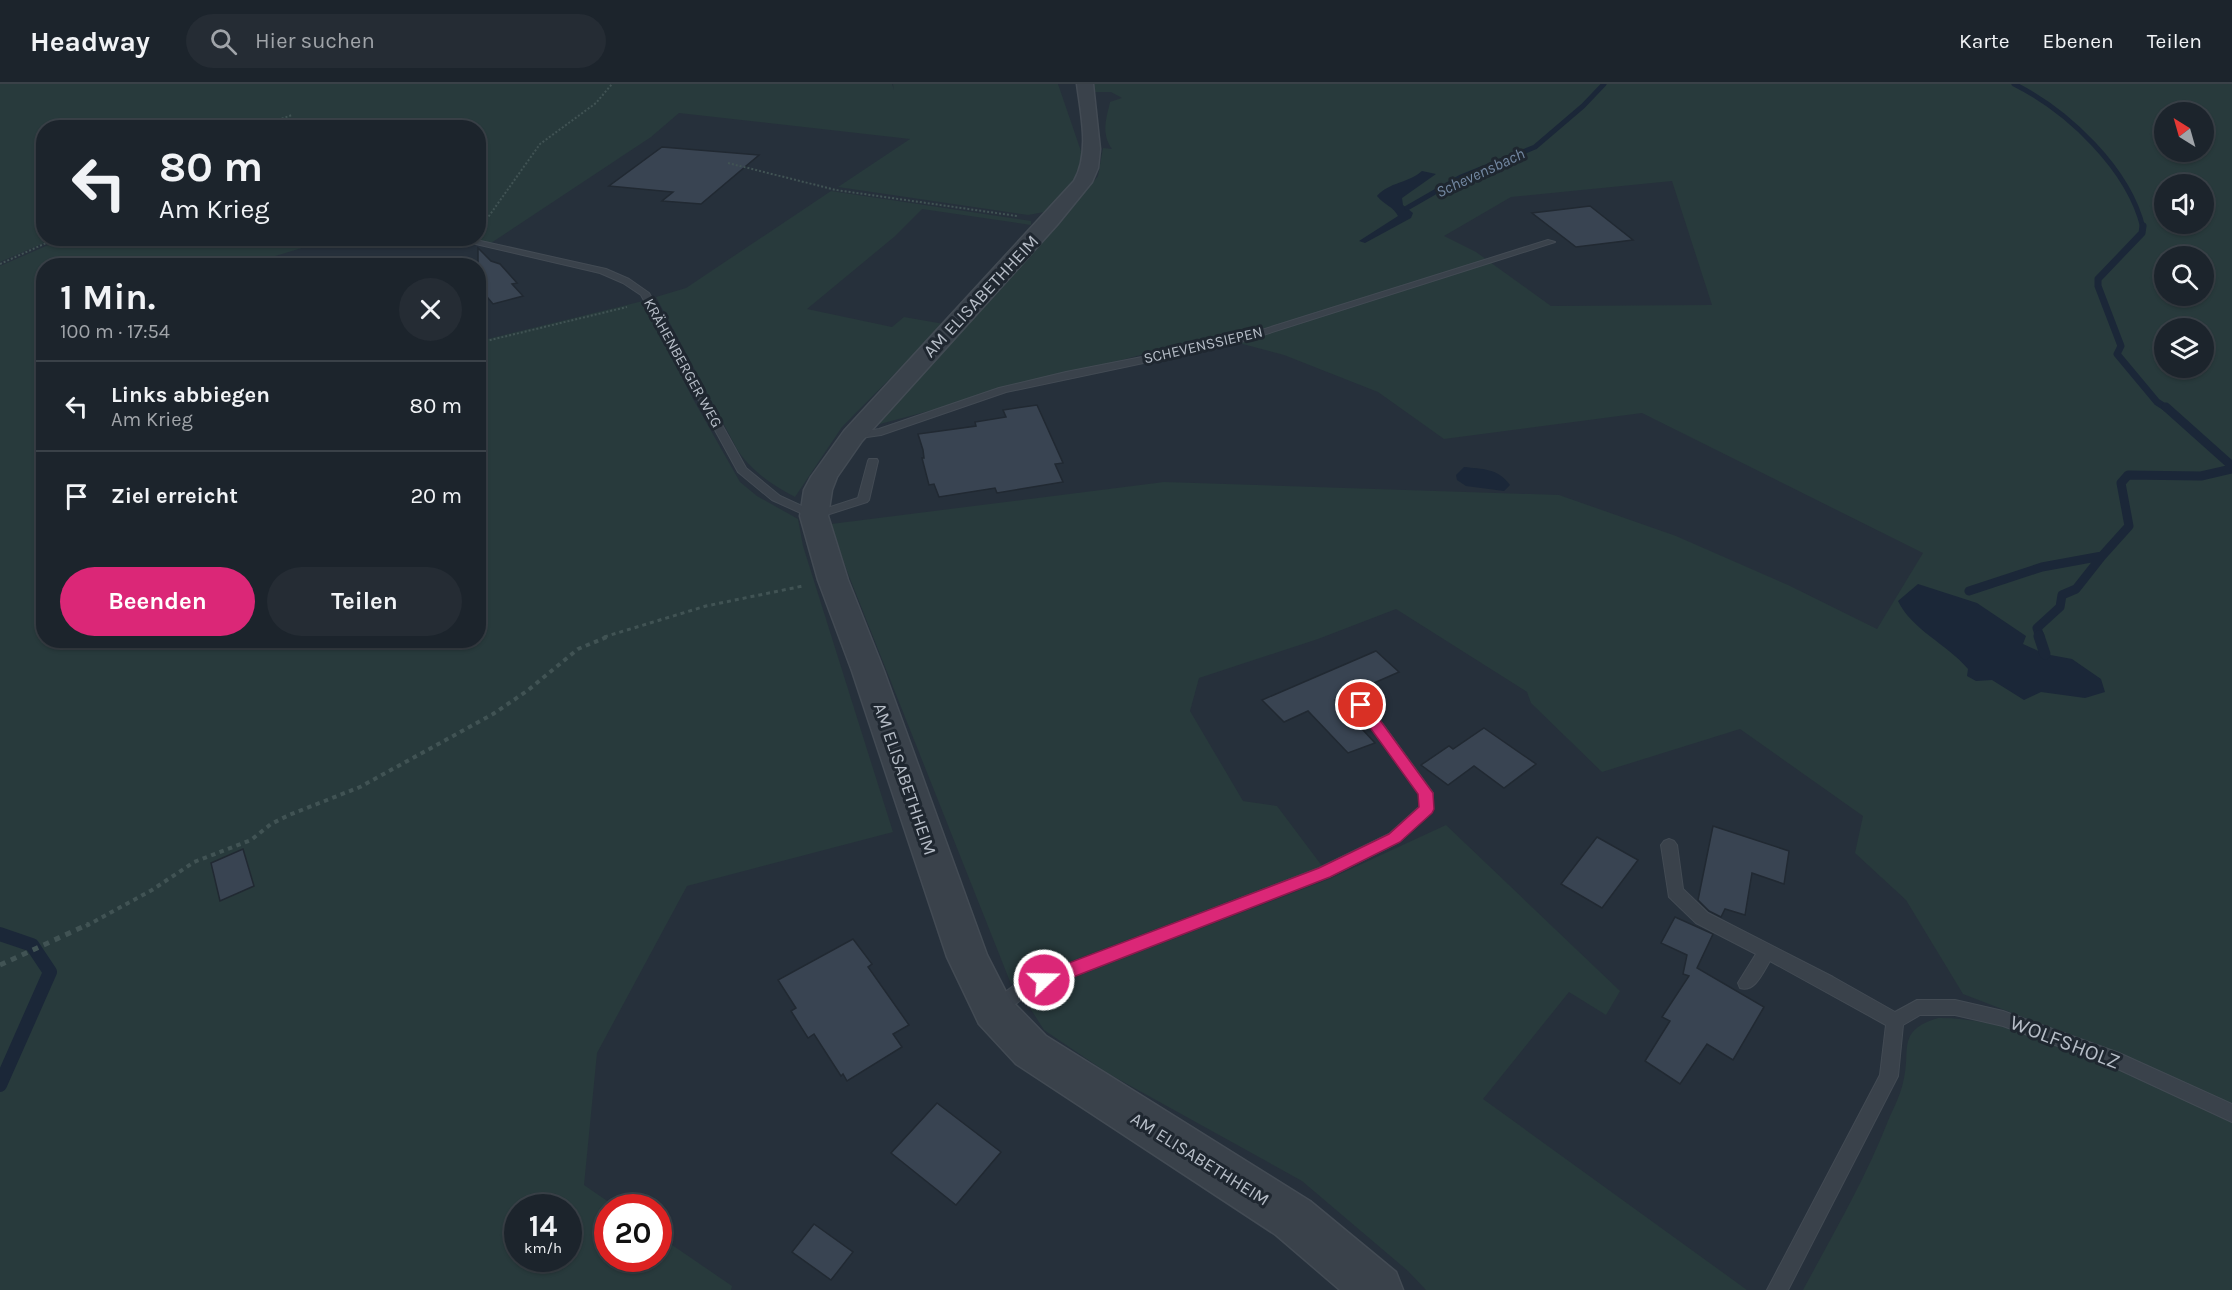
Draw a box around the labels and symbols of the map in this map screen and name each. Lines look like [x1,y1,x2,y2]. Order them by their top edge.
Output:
north arrow [2154,102,2214,162]
water label: Schevensbach [1433,144,1528,201]
street label: AM ELISABETHHEIM [919,230,1043,362]
street label: KRÄHENBERGER WEG [640,295,726,431]
street label: SCHEVENSSIEPEN [1142,323,1264,367]
pin [1335,679,1386,730]
street label: AM ELISABETHHEIM [869,700,941,858]
position arrow [1012,948,1076,1012]
street label: WOLFSHOLZ [2007,1010,2123,1074]
street label: AM ELISABETHHEIM [1127,1107,1273,1211]
speed limit sign: 20 [594,1194,672,1272]

